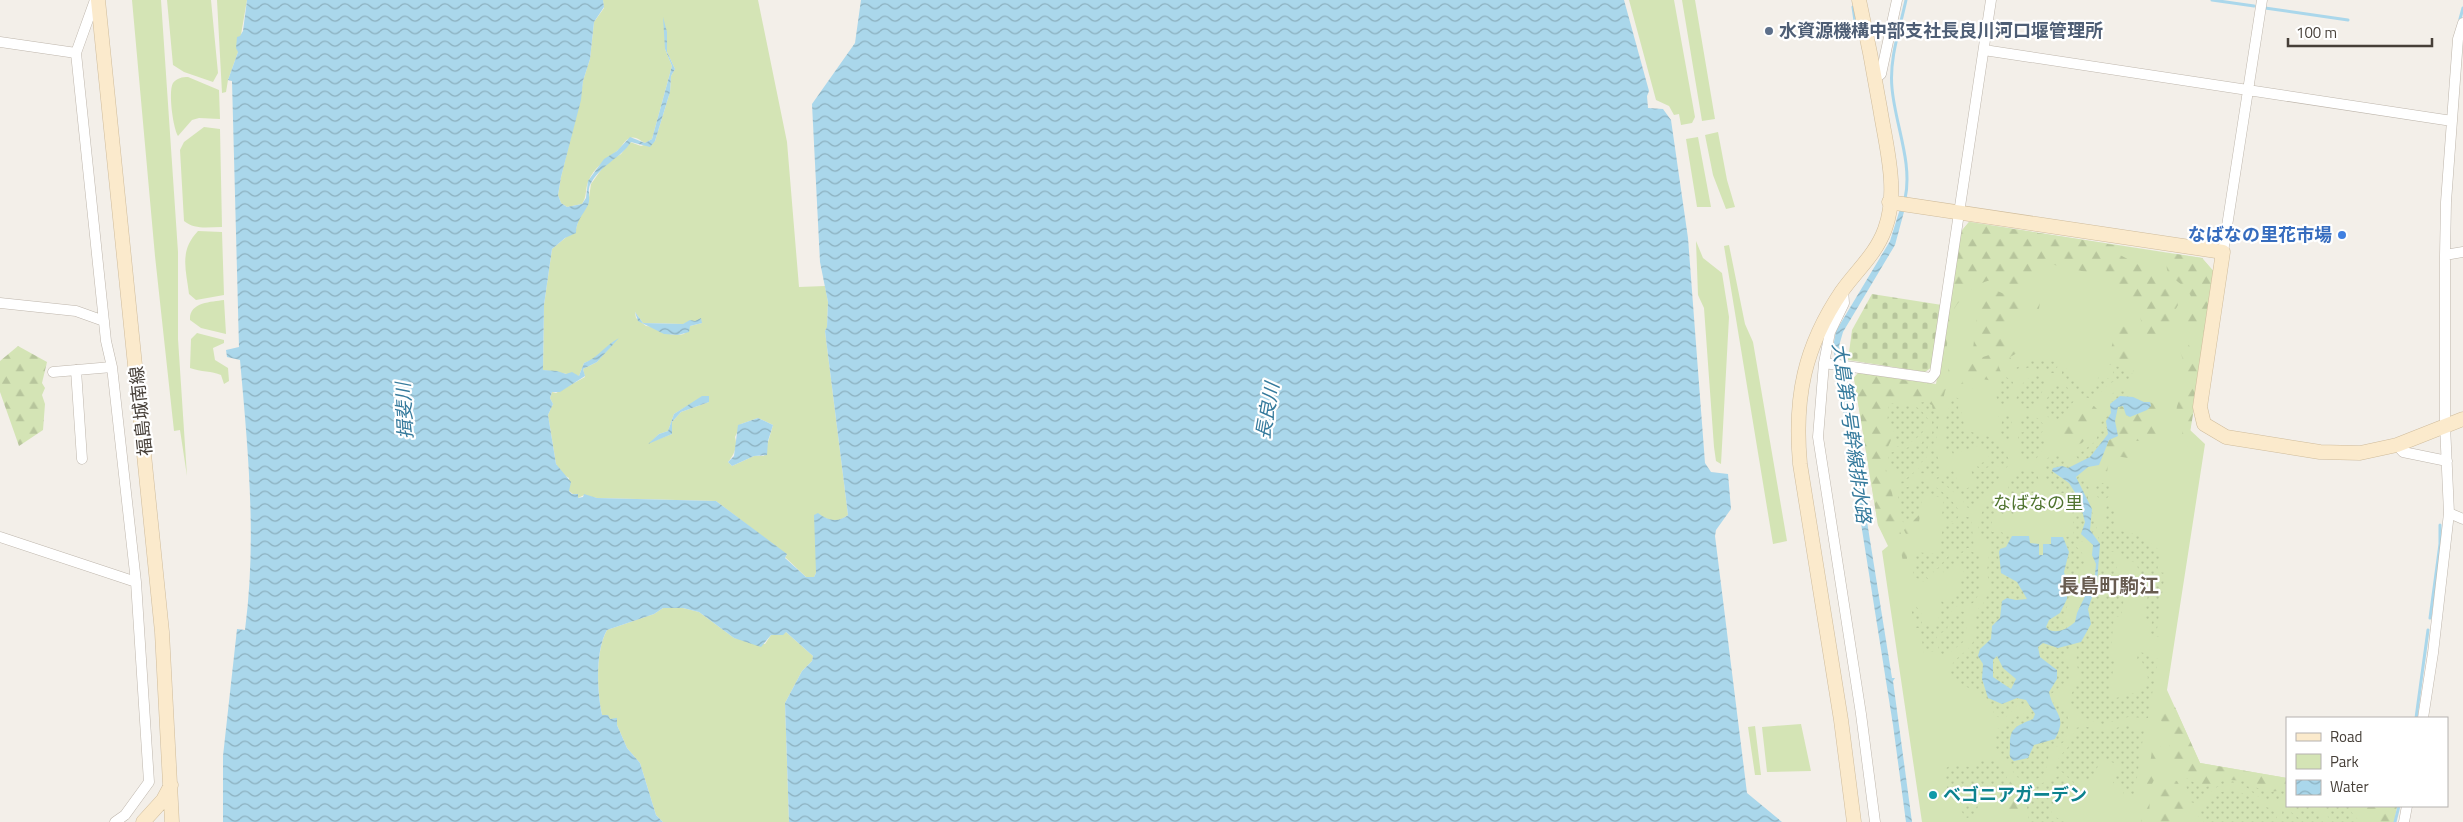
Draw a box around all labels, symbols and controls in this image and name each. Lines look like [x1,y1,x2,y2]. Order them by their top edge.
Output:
scale bar [2288,15,2432,47]
place label: 水資源機構中部支社長良川河口堰管理所 [1779,17,2103,44]
text: 100 m [2296,21,2337,44]
marker: 水資源機構中部支社長良川河口堰管理所 [1763,25,1775,37]
place label: なばなの里花市場 [2188,221,2332,248]
marker: なばなの里花市場 [2336,229,2348,241]
water label: 大島第3号幹線排水路 [1825,341,1880,527]
street label: 福島城南線 [122,365,159,457]
water label: 長良川 [1247,378,1286,442]
water label: 揖斐川 [387,380,419,440]
park label: なばなの里 [1993,489,2083,516]
district label: 長島町駒江 [2059,570,2159,601]
legend [2286,717,2448,807]
text: Road [2330,725,2362,748]
text: Park [2330,750,2359,773]
text: Water [2330,775,2369,798]
place label: ベゴニアガーデン [1943,781,2087,808]
marker: ベゴニアガーデン [1927,789,1939,801]

